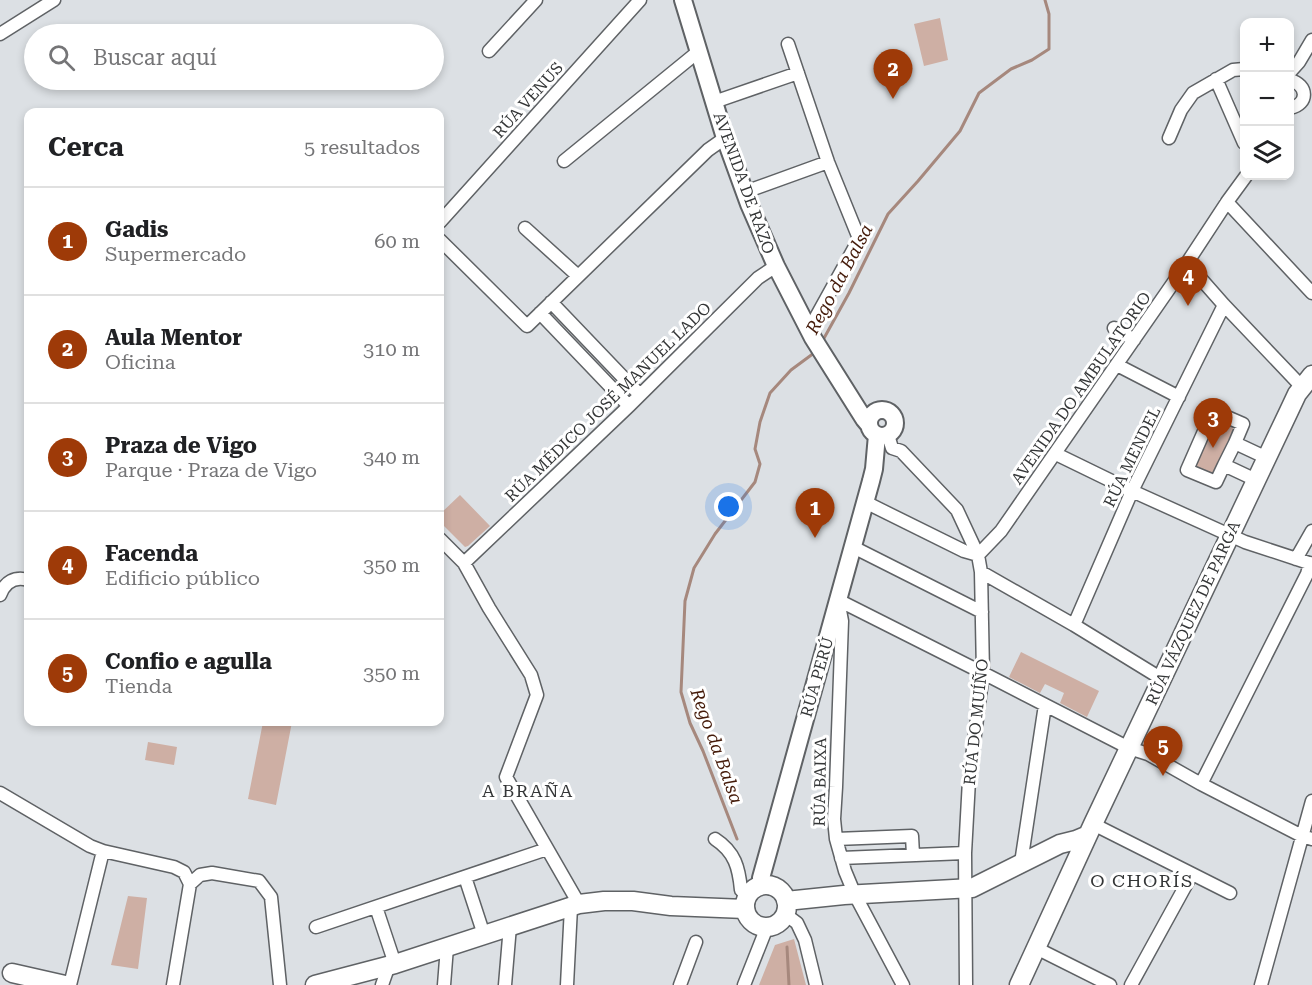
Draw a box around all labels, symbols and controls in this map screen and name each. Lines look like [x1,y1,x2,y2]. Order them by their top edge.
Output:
map controls [1240,18,1294,180]
button: + [1240,18,1294,72]
search box [24,24,444,90]
icon: search [45,41,78,74]
text: Buscar aquí [93,45,217,70]
pin: 2 [874,50,912,99]
street label: RÚA VENUS [489,58,567,142]
button: − [1240,72,1294,126]
street label: AVENIDA DE RAZO [710,110,778,256]
button: layers [1240,126,1294,180]
text: Cerca [48,132,124,162]
text: 5 resultados [304,135,420,159]
text: Gadis [105,217,168,242]
water label: Rego da Balsa [801,220,877,338]
text: 1 [62,229,73,253]
text: 60 m [374,229,420,253]
text: Supermercado [105,242,246,266]
pin: 4 [1168,256,1208,306]
street label: AVENIDA DO AMBULATORIO [1007,288,1155,488]
street label: RÚA MÉDICO JOSÉ MANUEL LADO [501,298,715,506]
text: Aula Mentor [105,325,242,350]
text: 2 [62,337,73,361]
text: 310 m [363,337,420,361]
text: Oficina [105,350,176,374]
pin: 3 [1194,398,1232,448]
street label: RÚA MENDEL [1100,404,1165,510]
text: Praza de Vigo [105,433,257,458]
text: 3 [62,445,73,469]
text: 340 m [363,445,420,469]
text: Parque · Praza de Vigo [105,458,317,482]
pin: 1 [796,488,834,538]
your location [714,492,743,521]
street label: RÚA VÁZQUEZ DE PARGA [1142,517,1245,708]
text: Facenda [105,541,198,566]
text: 4 [62,553,73,577]
text: 350 m [363,553,420,577]
text: Edificio público [105,566,260,590]
street label: RÚA PERÚ [797,635,838,719]
text: Confio e agulla [105,649,272,674]
street label: RÚA DO MUÍÑO [960,658,992,786]
text: 5 [62,661,73,685]
text: 350 m [363,661,420,685]
text: Tienda [105,674,172,698]
water label: Rego da Balsa [686,684,748,807]
pin: 5 [1144,726,1182,776]
street label: RÚA BAIXA [810,736,830,827]
district label: A BRAÑA [482,780,574,801]
district label: O CHORÍS [1090,870,1194,891]

